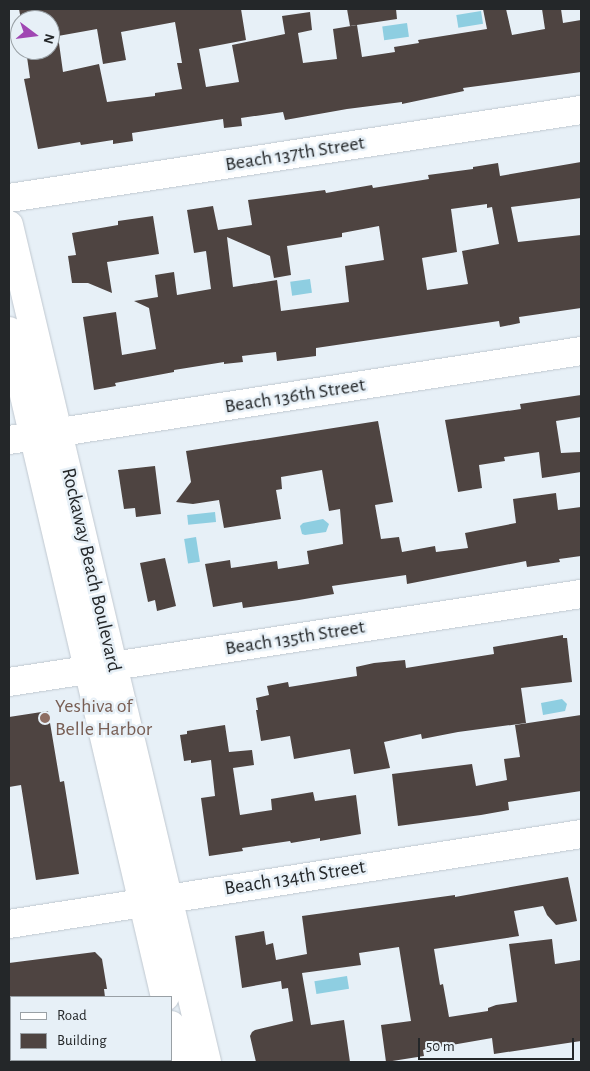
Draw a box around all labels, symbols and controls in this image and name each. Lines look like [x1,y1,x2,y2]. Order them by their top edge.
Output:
north arrow [10,10,60,60]
text: N [41,32,57,45]
street label: Beach 137th Street [223,131,367,177]
street label: Beach 136th Street [223,373,367,419]
street label: Rockaway Beach Boulevard [56,466,126,674]
street label: Beach 135th Street [223,615,367,661]
place label: Yeshiva of Belle Harbor [55,694,152,741]
marker: Yeshiva of Belle Harbor [39,712,51,724]
street label: Beach 134th Street [223,855,367,901]
legend [10,996,172,1061]
text: Road [57,1008,87,1023]
scale bar [420,1028,576,1060]
text: Building [57,1033,107,1048]
text: 50 m [426,1039,455,1054]

